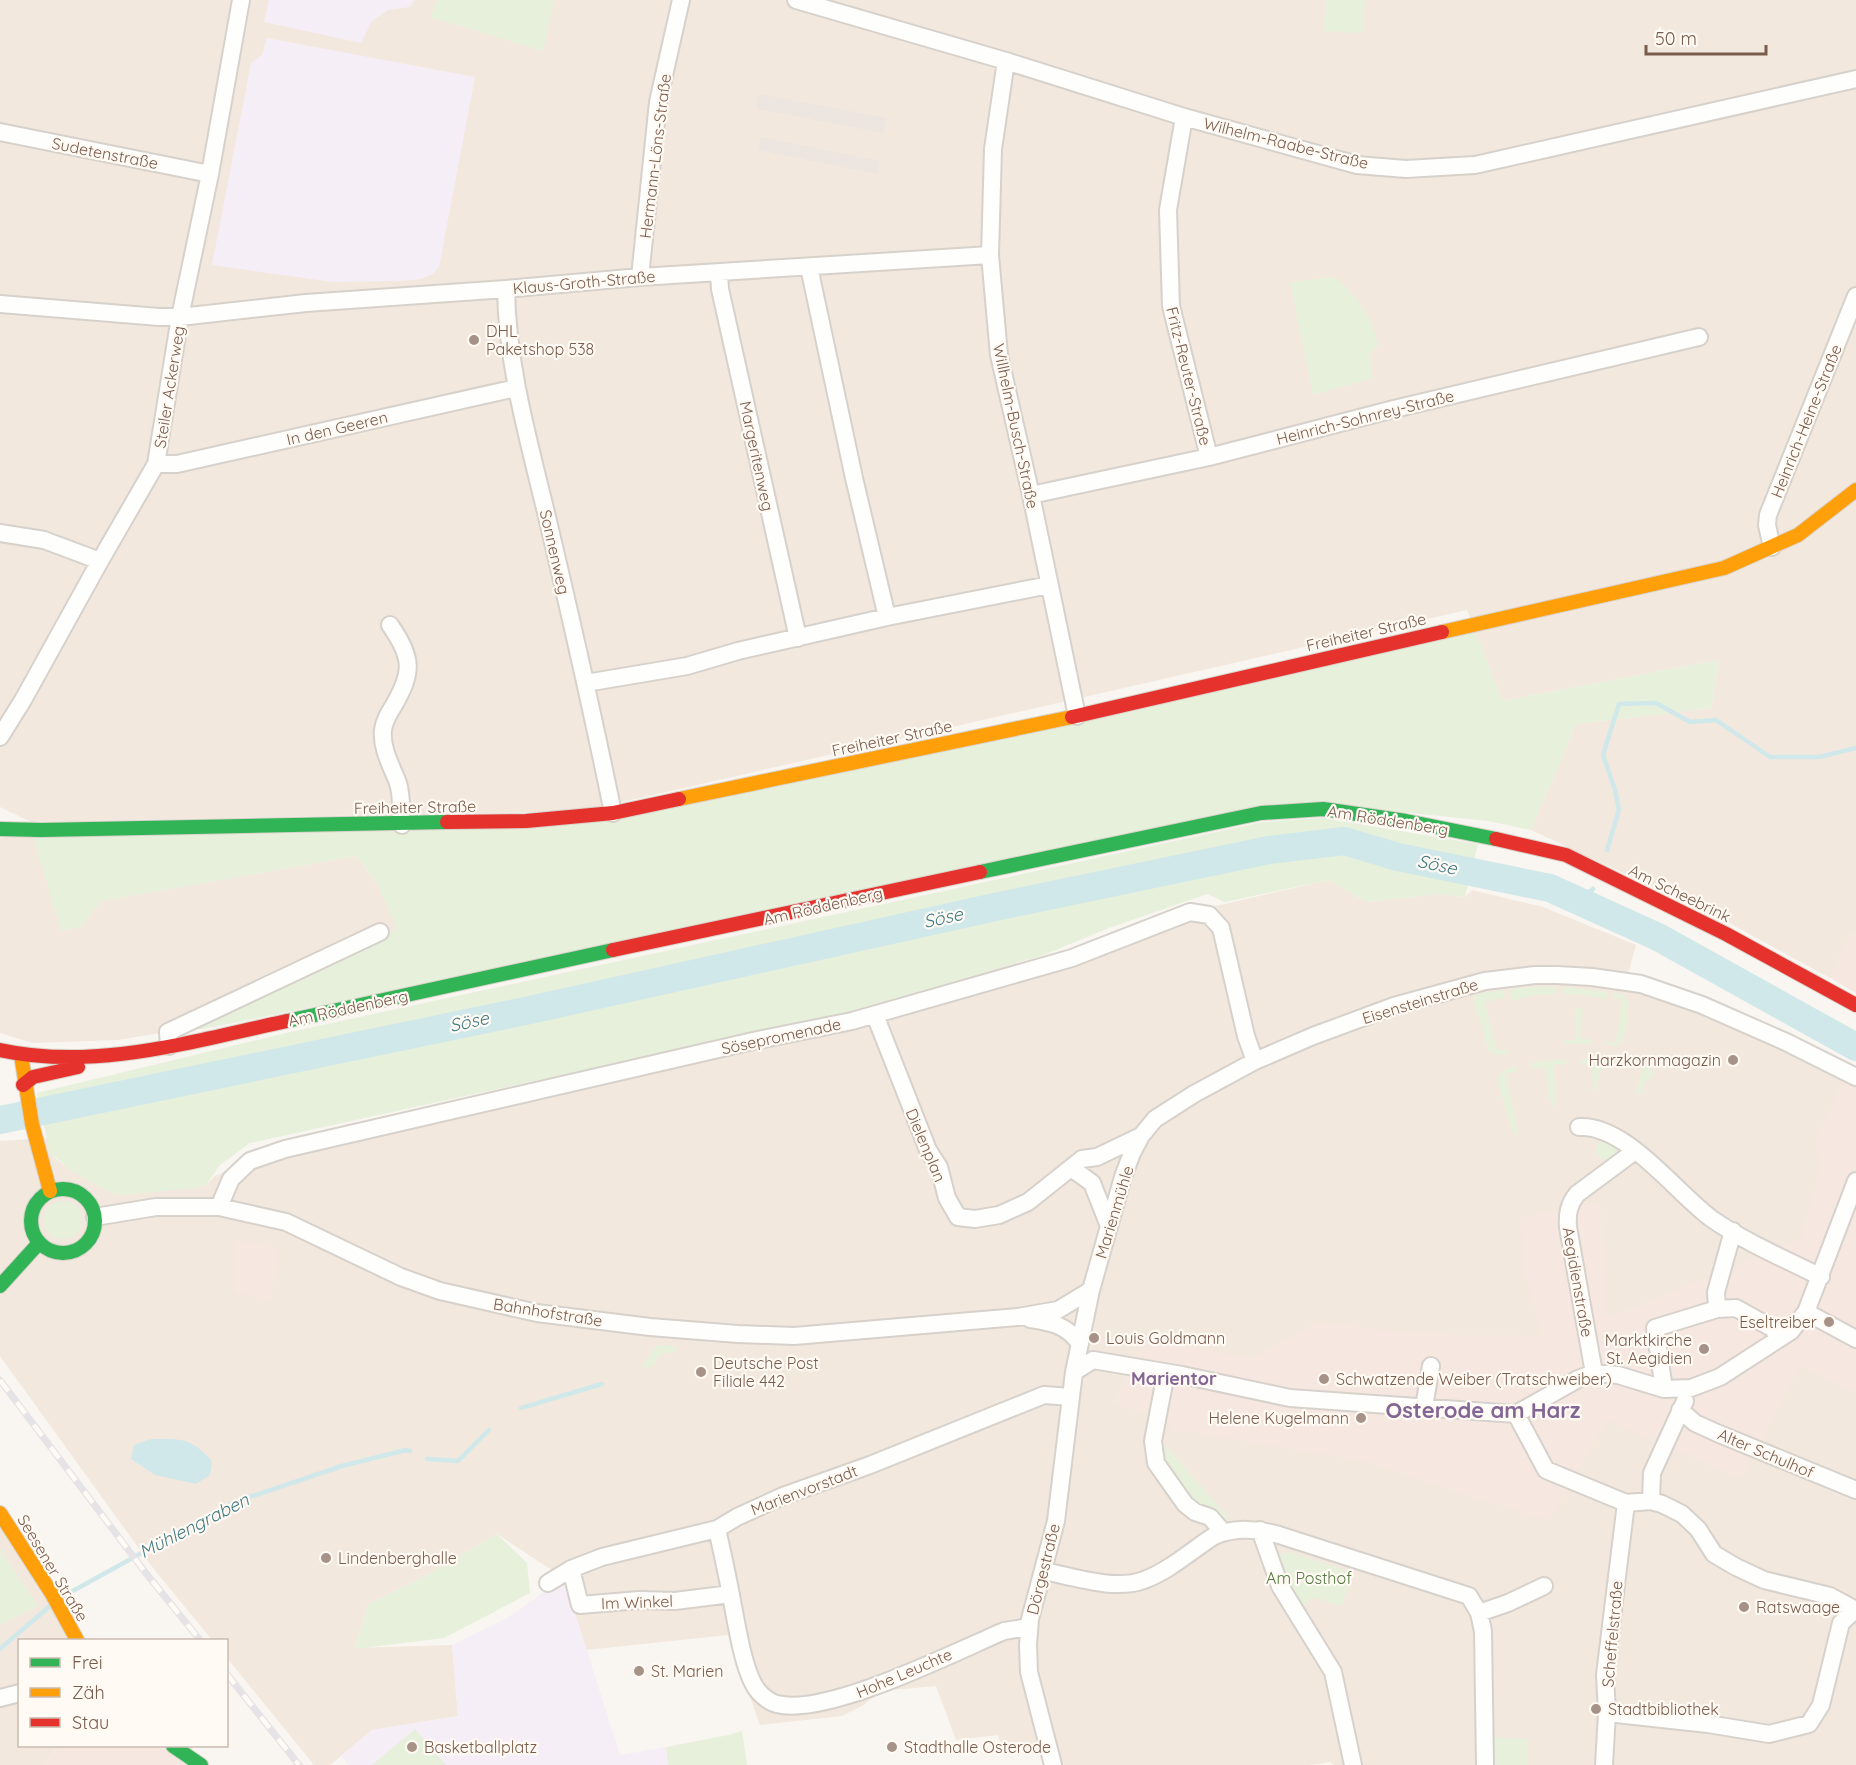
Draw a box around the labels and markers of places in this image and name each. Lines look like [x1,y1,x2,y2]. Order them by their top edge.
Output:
place label: DHL Paketshop 538 [486,321,594,359]
marker: DHL Paketshop 538 [467,333,481,347]
place label: Harzkornmagazin [1588,1050,1721,1070]
marker: Harzkornmagazin [1726,1053,1740,1067]
place label: Eseltreiber [1739,1312,1817,1332]
marker: Eseltreiber [1822,1315,1836,1329]
place label: Louis Goldmann [1106,1328,1225,1348]
place label: Marktkirche St. Aegidien [1605,1330,1692,1368]
marker: Louis Goldmann [1087,1331,1101,1345]
marker: Marktkirche St. Aegidien [1697,1342,1711,1356]
place label: Deutsche Post Filiale 442 [713,1353,819,1391]
marker: Deutsche Post Filiale 442 [694,1365,708,1379]
place label: Schwatzende Weiber (Tratschweiber) [1336,1369,1612,1389]
marker: Schwatzende Weiber (Tratschweiber) [1317,1372,1331,1386]
place label: Helene Kugelmann [1209,1408,1349,1428]
marker: Helene Kugelmann [1354,1411,1368,1425]
place label: Lindenberghalle [338,1548,457,1568]
marker: Lindenberghalle [319,1551,333,1565]
place label: Ratswaage [1756,1597,1840,1617]
marker: Ratswaage [1737,1600,1751,1614]
place label: St. Marien [651,1661,723,1681]
marker: St. Marien [632,1664,646,1678]
place label: Stadtbibliothek [1608,1699,1719,1719]
marker: Stadtbibliothek [1589,1702,1603,1716]
place label: Basketballplatz [424,1737,537,1757]
place label: Stadthalle Osterode [904,1737,1051,1757]
marker: Basketballplatz [405,1740,419,1754]
marker: Stadthalle Osterode [885,1740,899,1754]

